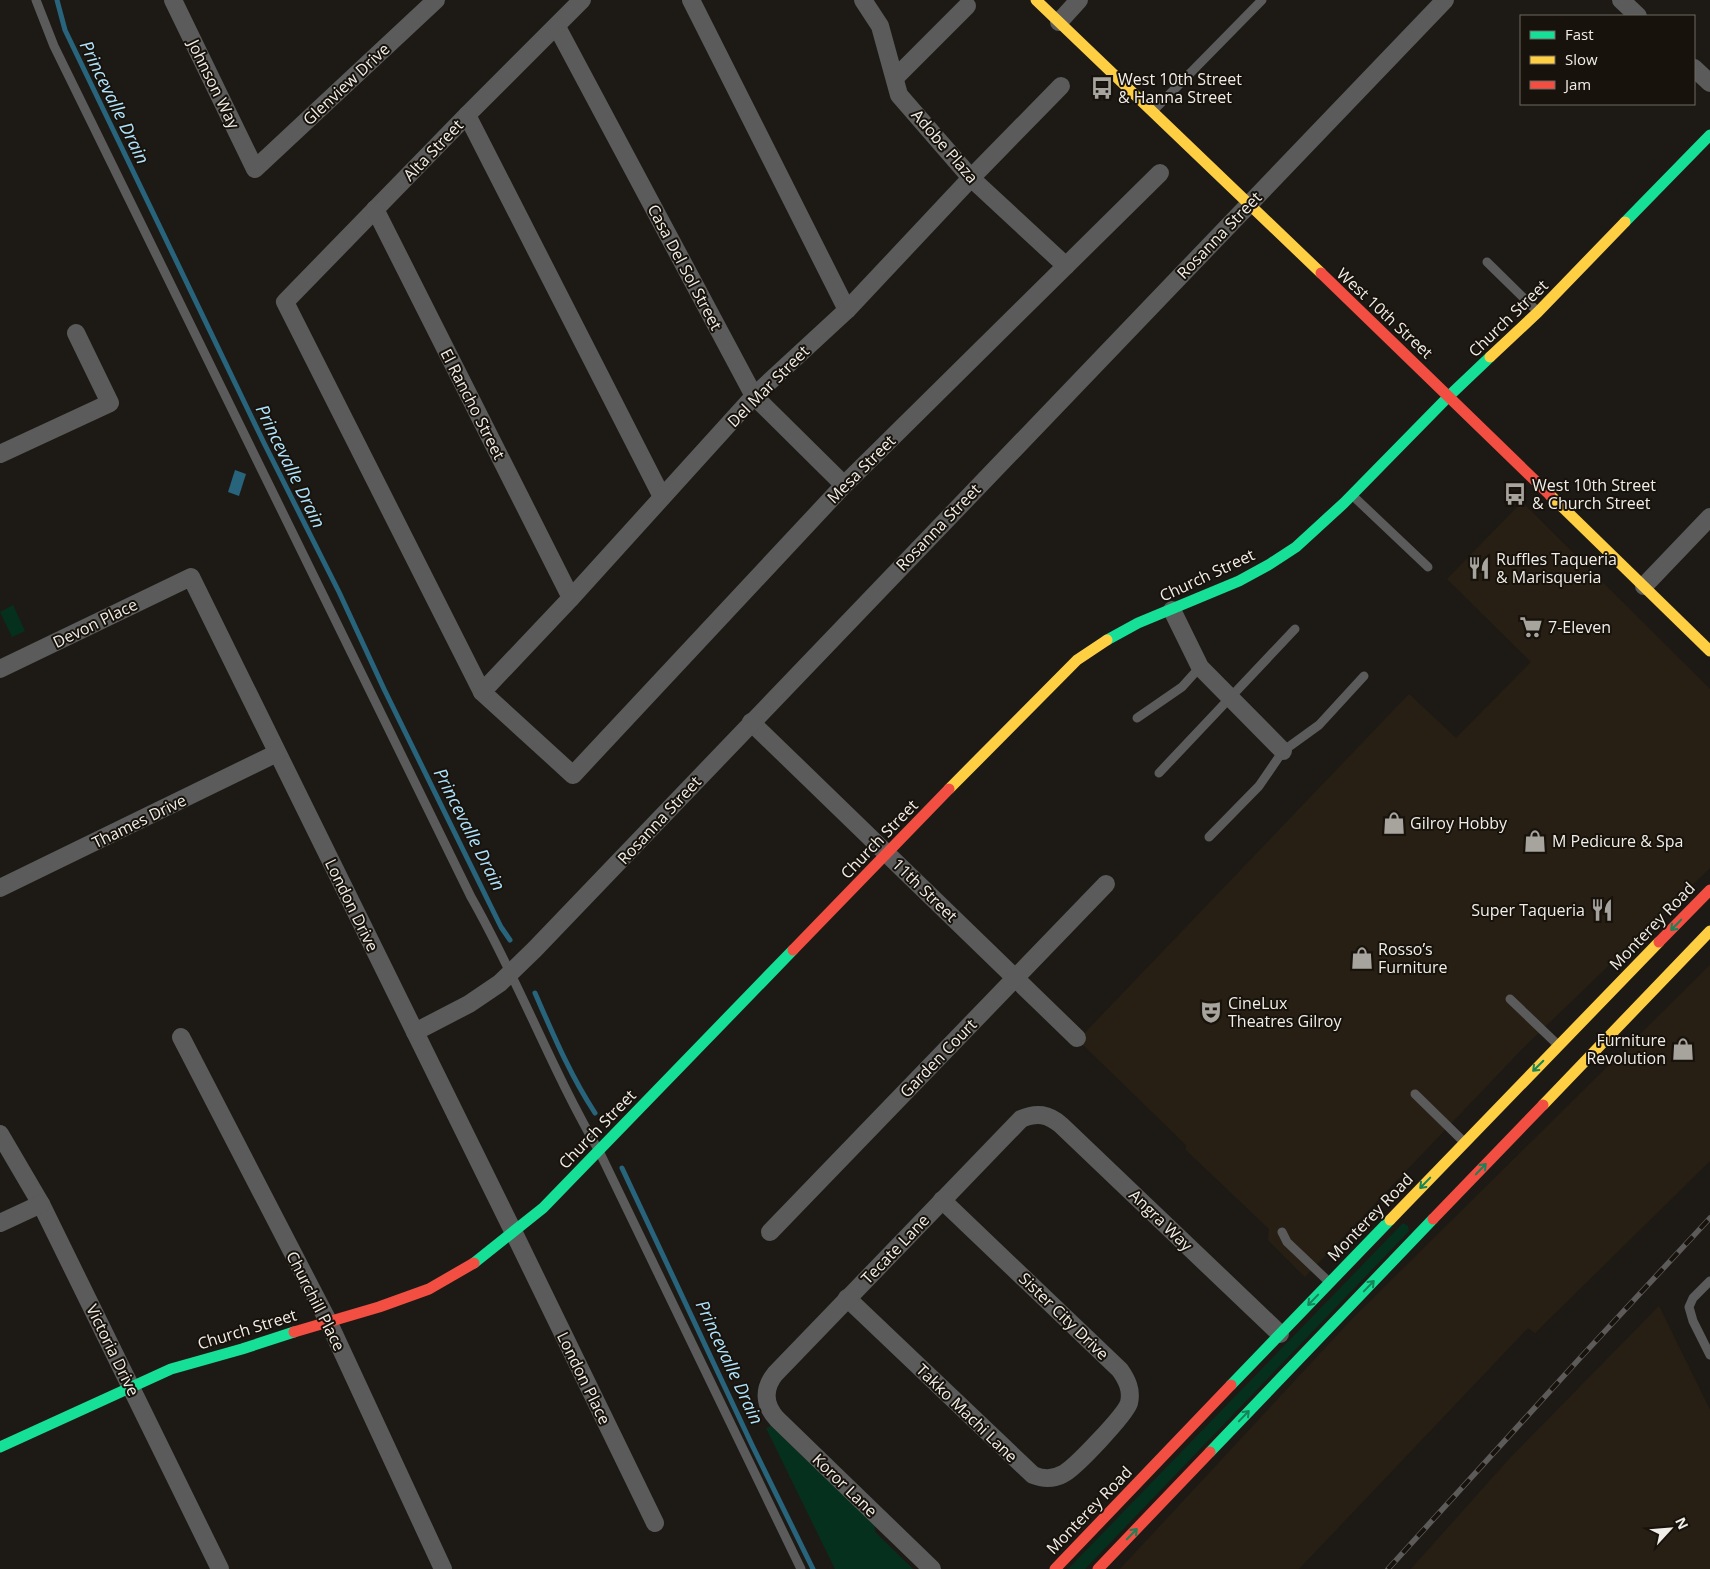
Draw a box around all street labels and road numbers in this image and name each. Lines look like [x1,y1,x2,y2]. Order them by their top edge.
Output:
street label: Johnson Way [182,34,245,133]
street label: Glenview Drive [298,38,394,130]
street label: Adobe Plaza [907,104,983,188]
street label: Alta Street [398,114,468,186]
street label: Rosanna Street [1172,186,1266,283]
street label: Casa Del Sol Street [642,200,728,334]
street label: West 10th Street [1332,263,1438,363]
street label: Church Street [1463,274,1553,362]
street label: Del Mar Street [722,340,814,432]
street label: El Rancho Street [436,345,511,463]
street label: Mesa Street [822,430,900,508]
street label: Rosanna Street [891,478,985,575]
street label: Church Street [1156,543,1258,607]
street label: Devon Place [49,593,141,653]
street label: Rosanna Street [612,771,706,869]
street label: Thames Drive [88,789,190,853]
street label: Church Street [835,794,923,884]
street label: 11th Street [888,853,963,927]
street label: London Drive [320,855,384,955]
street label: Monterey Road [1604,877,1700,975]
street label: Garden Court [895,1014,981,1102]
street label: Church Street [553,1084,641,1174]
street label: Monterey Road [1322,1168,1418,1266]
street label: Angra Way [1125,1184,1198,1256]
street label: Tecate Lane [856,1209,934,1289]
street label: Churchill Place [281,1247,351,1355]
street label: Sister City Drive [1014,1267,1114,1365]
street label: Victoria Drive [81,1301,145,1399]
street label: Church Street [195,1303,300,1355]
street label: London Place [552,1328,616,1428]
street label: Takko Machi Lane [911,1359,1023,1467]
street label: Koror Lane [808,1448,882,1522]
street label: Monterey Road [1041,1461,1137,1559]

